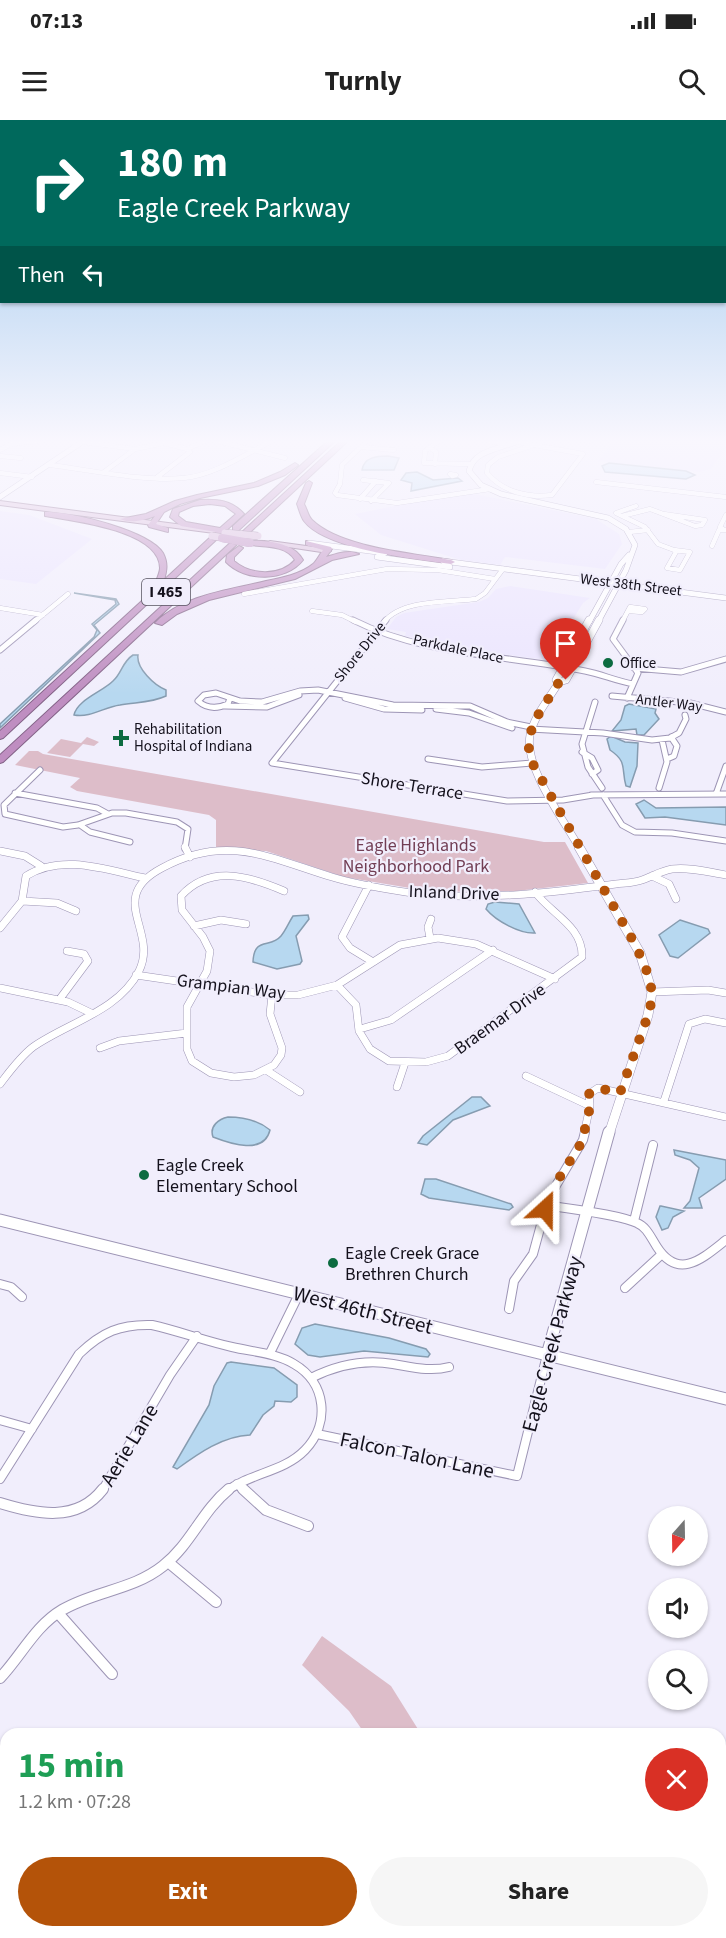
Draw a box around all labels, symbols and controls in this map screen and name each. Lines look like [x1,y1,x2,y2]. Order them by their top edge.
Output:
text: 07:13 [30,5,83,37]
text: Turnly [324,62,402,101]
icon: menu [18,65,51,98]
icon: search [675,65,708,98]
text: 180 m [117,133,228,193]
icon: right [18,144,96,222]
text: Eagle Creek Parkway [117,189,350,228]
icon: left [77,258,110,291]
text: Then [18,259,65,291]
street label: West 38th Street [579,568,683,602]
road number: I 465 [142,579,190,605]
street label: Shore Drive [329,617,391,687]
pin [540,618,591,680]
icon: arrive [549,627,582,660]
street label: Parkdale Place [411,629,505,669]
place label: Office [620,653,656,674]
marker: Office [601,656,615,670]
street label: Antler Way [634,688,704,718]
place label: Rehabilitation Hospital of Indiana [134,719,252,757]
marker: Rehabilitation Hospital of Indiana [112,729,130,747]
street label: Shore Terrace [359,766,465,806]
park label: Eagle Highlands Neighborhood Park [343,833,489,879]
street label: Inland Drive [408,879,500,907]
street label: Grampian Way [175,968,287,1006]
street label: Braemar Drive [449,977,551,1061]
place label: Eagle Creek Elementary School [156,1153,298,1199]
marker: Eagle Creek Elementary School [137,1168,151,1182]
position arrow [513,1177,577,1241]
place label: Eagle Creek Grace Brethren Church [345,1241,479,1287]
street label: Eagle Creek Parkway [514,1252,590,1435]
marker: Eagle Creek Grace Brethren Church [326,1256,340,1270]
street label: West 46th Street [290,1278,436,1342]
street label: Aerie Lane [93,1398,165,1492]
street label: Falcon Talon Lane [337,1424,497,1486]
north arrow [648,1506,708,1566]
map controls [648,1506,708,1710]
button: sound [648,1578,708,1638]
button: search [648,1650,708,1710]
text: 15 min [18,1740,125,1791]
button: close [645,1748,708,1811]
text: 1.2 km · 07:28 [18,1788,131,1816]
button: Exit [18,1857,357,1926]
button: Share [369,1857,708,1926]

